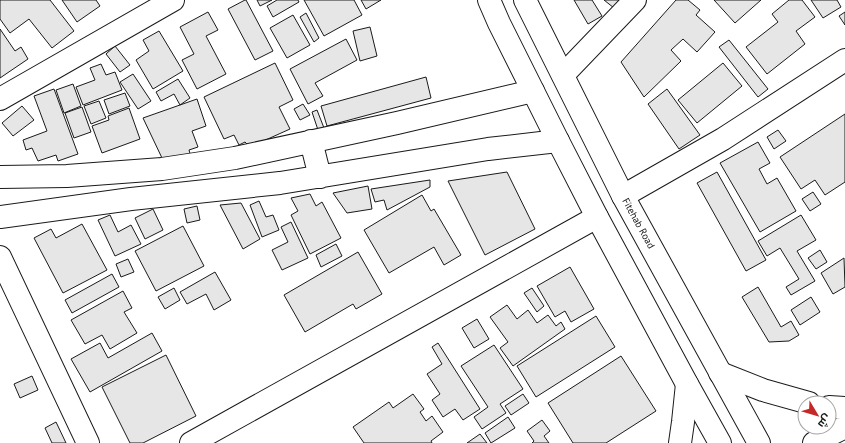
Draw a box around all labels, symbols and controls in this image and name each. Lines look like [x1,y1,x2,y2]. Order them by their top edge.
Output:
street label: Fitehab Road [619,196,658,251]
north arrow [797,395,837,435]
text: ش [815,411,835,431]

